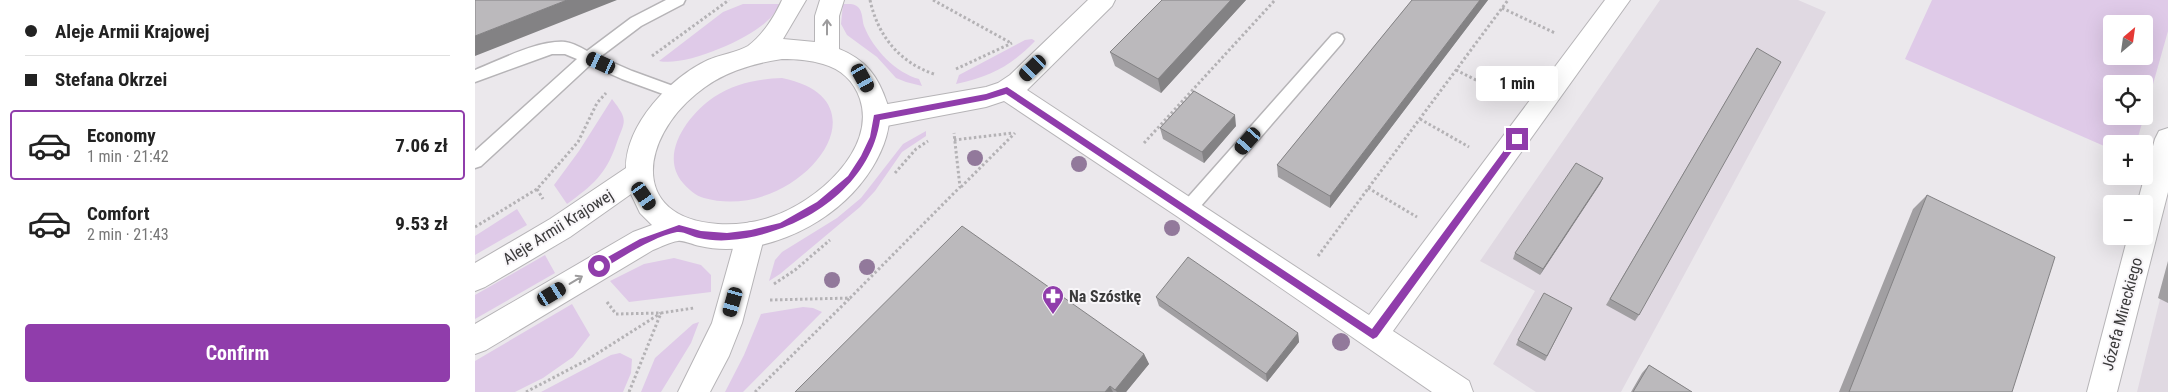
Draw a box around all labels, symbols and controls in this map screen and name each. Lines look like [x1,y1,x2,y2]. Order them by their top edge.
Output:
north arrow [2103,15,2153,65]
map controls [2103,15,2153,245]
one-way arrow [822,19,832,35]
text: Aleje Armii Krajowej [55,20,209,43]
car [584,50,617,76]
car [1016,52,1049,84]
car [849,61,876,95]
callout: 1 min [1476,66,1558,102]
text: Stefana Okrzei [55,68,167,91]
text: 1 min [1499,74,1535,93]
button: locate [2103,75,2153,125]
icon: car [27,123,72,168]
text: Economy [87,124,156,147]
car [1232,125,1263,157]
route end [1506,128,1528,150]
text: 7.06 zł [395,134,448,157]
button: + [2103,135,2153,185]
text: 1 min · 21:42 [87,147,169,166]
car [629,179,658,213]
street label: Aleje Armii Krajowej [499,185,617,269]
button: − [2103,195,2153,245]
icon: car [27,201,72,246]
text: Comfort [87,202,150,225]
text: 9.53 zł [395,212,448,235]
text: 2 min · 21:43 [87,225,169,244]
route start [588,255,610,277]
street label: Józefa Mireckiego [2098,255,2146,373]
one-way arrow [568,274,582,284]
car [535,280,568,308]
pharmacy icon: Na Szóstkę [1041,284,1065,315]
car [721,286,744,318]
place label: Na Szóstkę [1069,287,1141,306]
button: Confirm [25,324,450,382]

